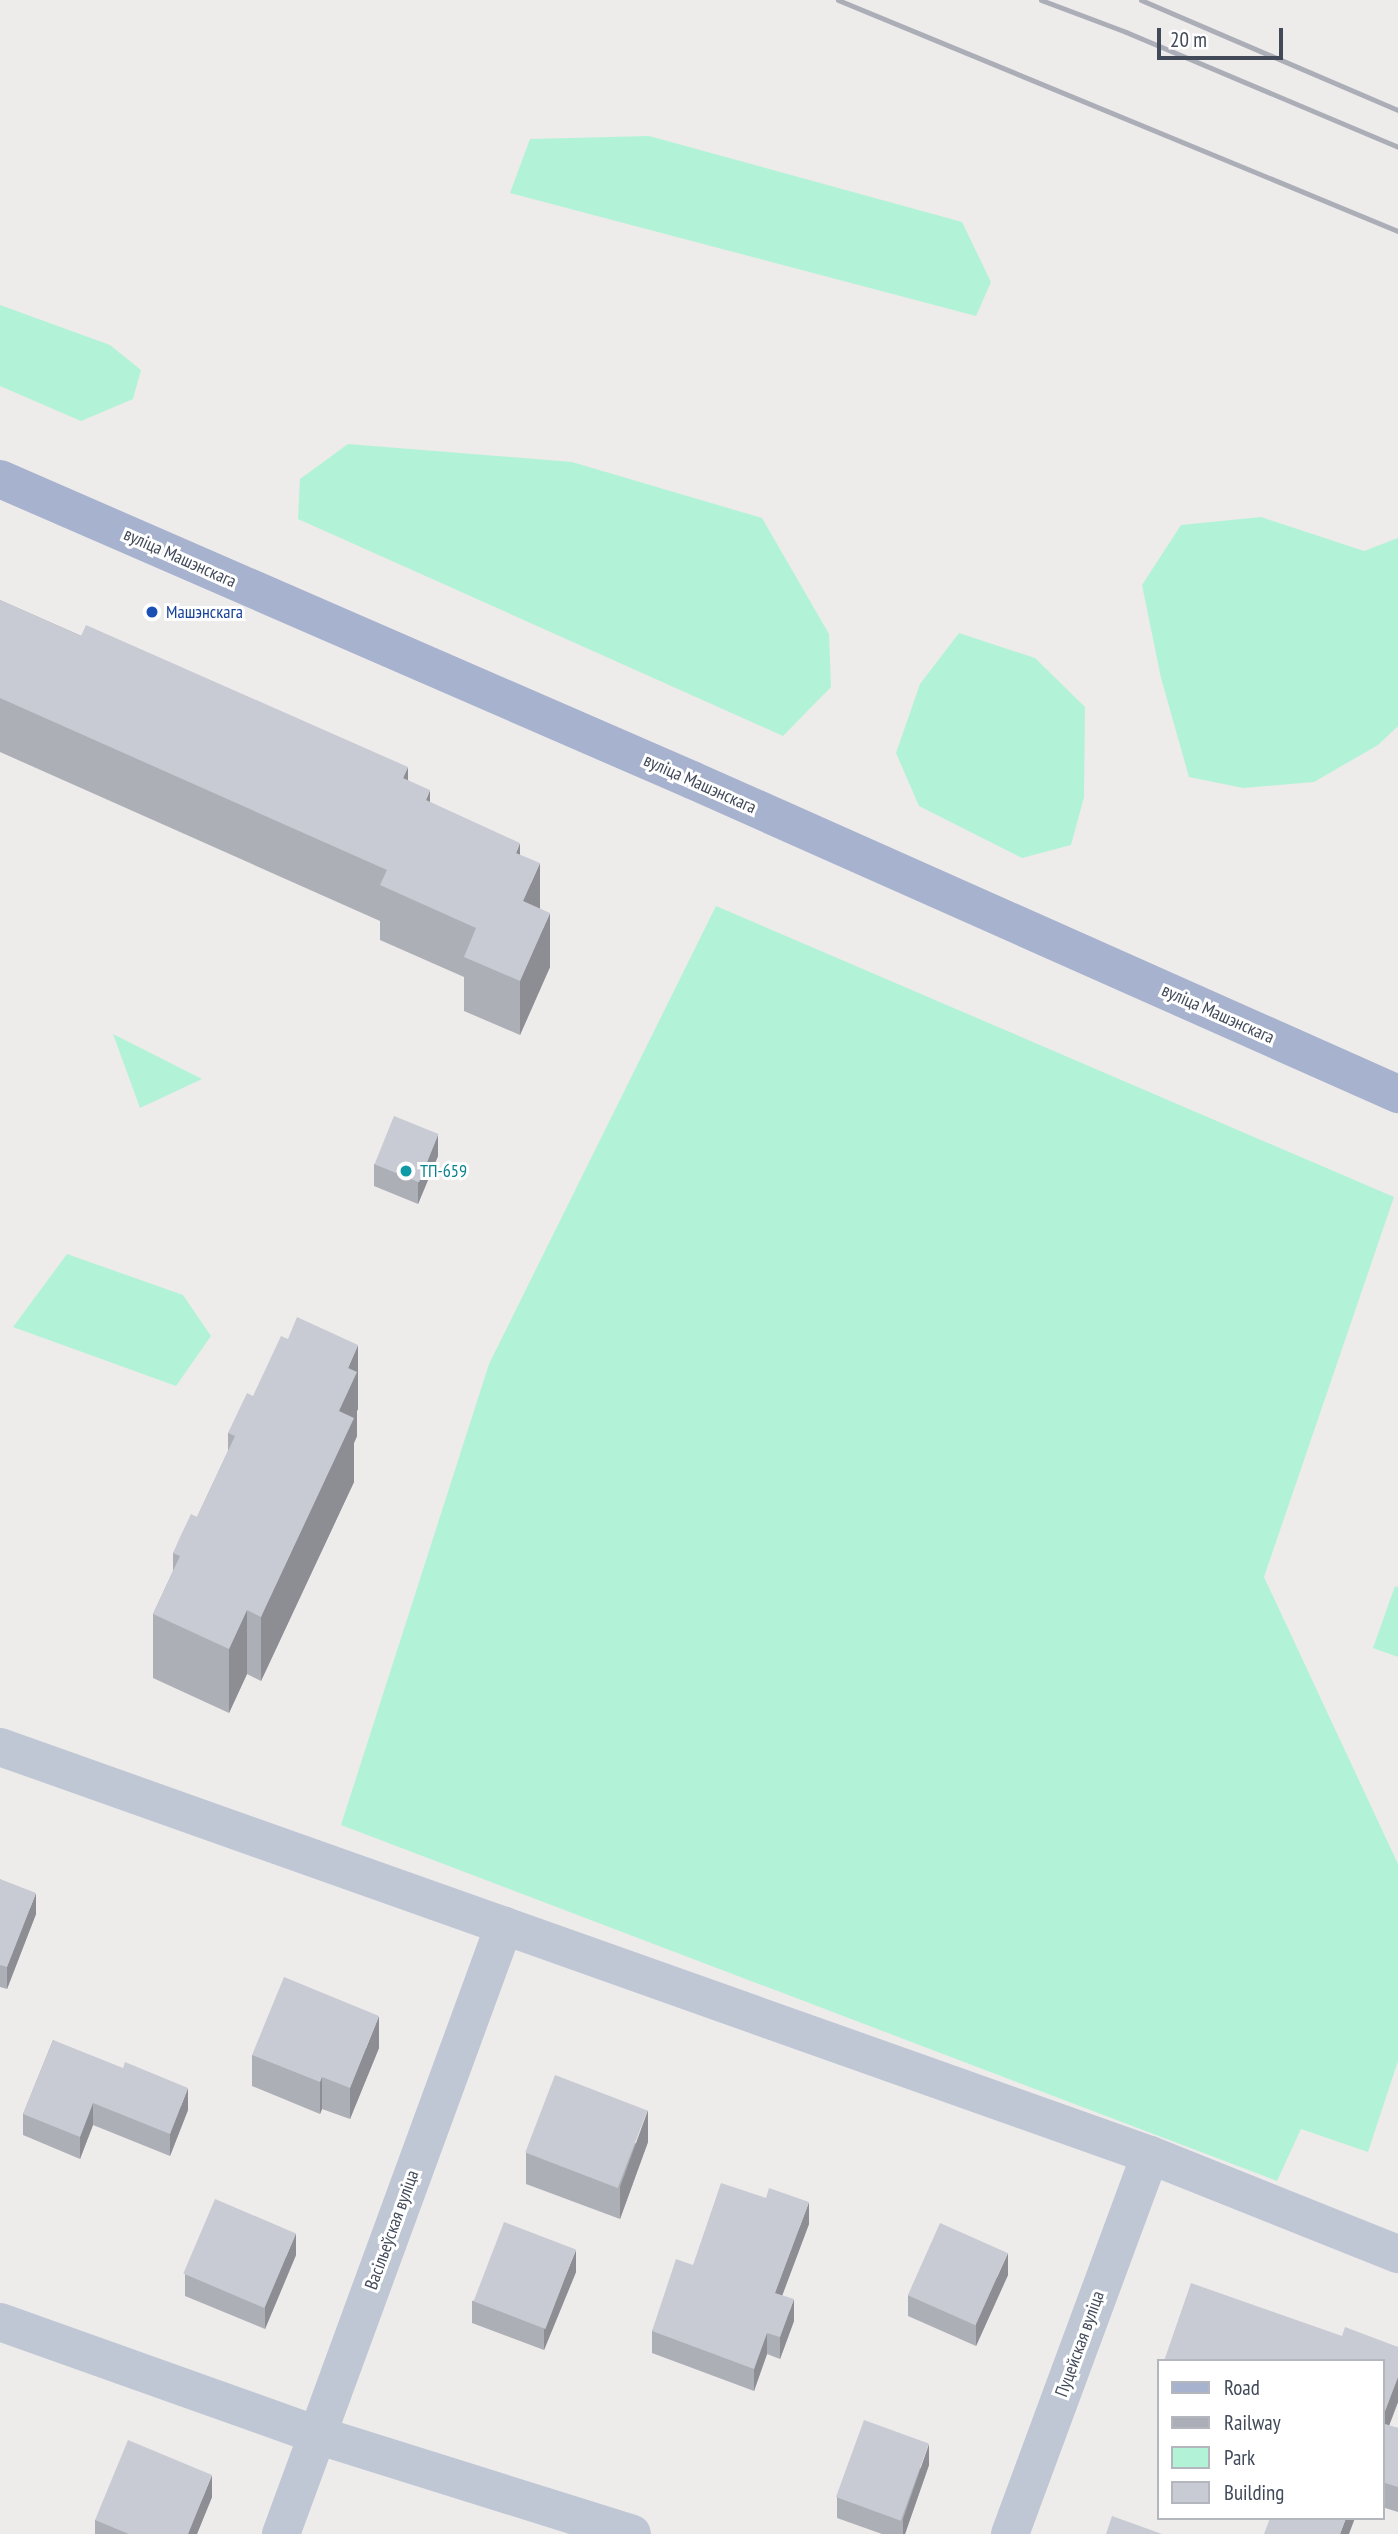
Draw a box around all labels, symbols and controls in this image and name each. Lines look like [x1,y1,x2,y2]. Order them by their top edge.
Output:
scale bar [1160,14,1286,58]
text: 20 m [1170,26,1207,53]
street label: вуліца Машэнскага [120,524,240,592]
place label: Машэнскага [166,601,243,623]
marker: Машэнскага [144,604,160,620]
street label: вуліца Машэнскага [640,750,760,818]
street label: вуліца Машэнскага [1158,980,1278,1048]
place label: ТП-659 [420,1160,467,1182]
marker: ТП-659 [398,1163,414,1179]
street label: Васільеўская вуліца [360,2167,424,2293]
street label: Пуцейская вуліца [1051,2288,1109,2400]
legend [1156,2359,1384,2520]
text: Road [1224,2374,1260,2401]
text: Railway [1224,2409,1281,2436]
text: Park [1224,2444,1255,2471]
text: Building [1224,2479,1284,2506]

